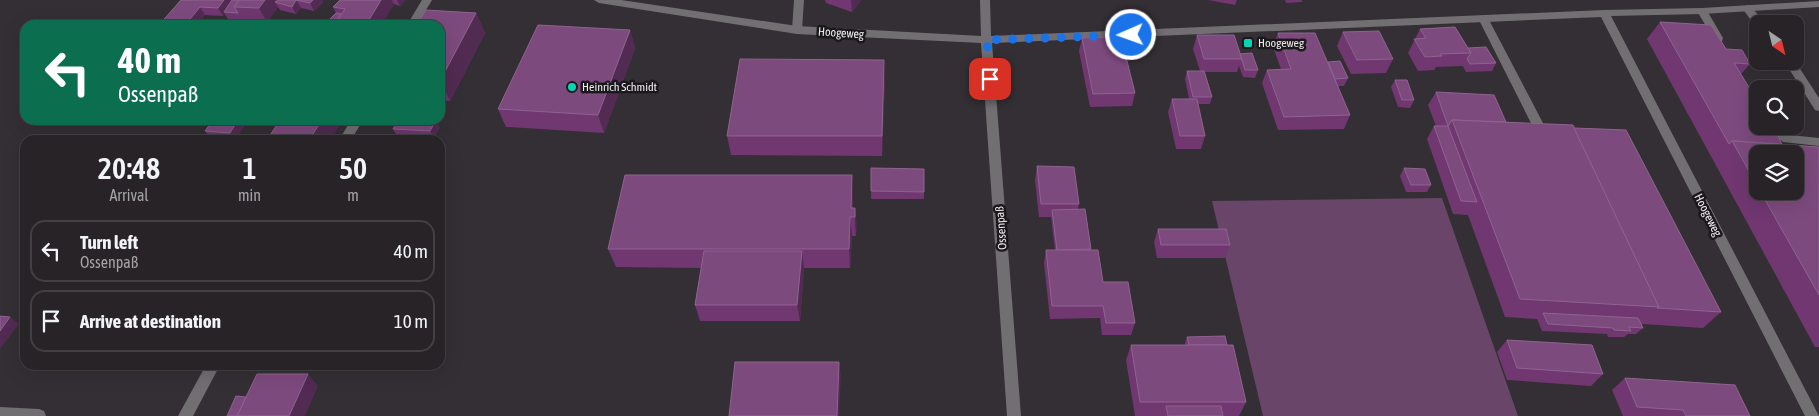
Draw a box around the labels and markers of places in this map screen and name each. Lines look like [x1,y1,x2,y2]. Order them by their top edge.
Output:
place label: Hoogeweg [1258,36,1305,50]
marker: Hoogeweg [1242,37,1254,49]
pin [969,58,1011,100]
place label: Heinrich Schmidt [582,80,658,94]
marker: Heinrich Schmidt [566,81,578,93]

